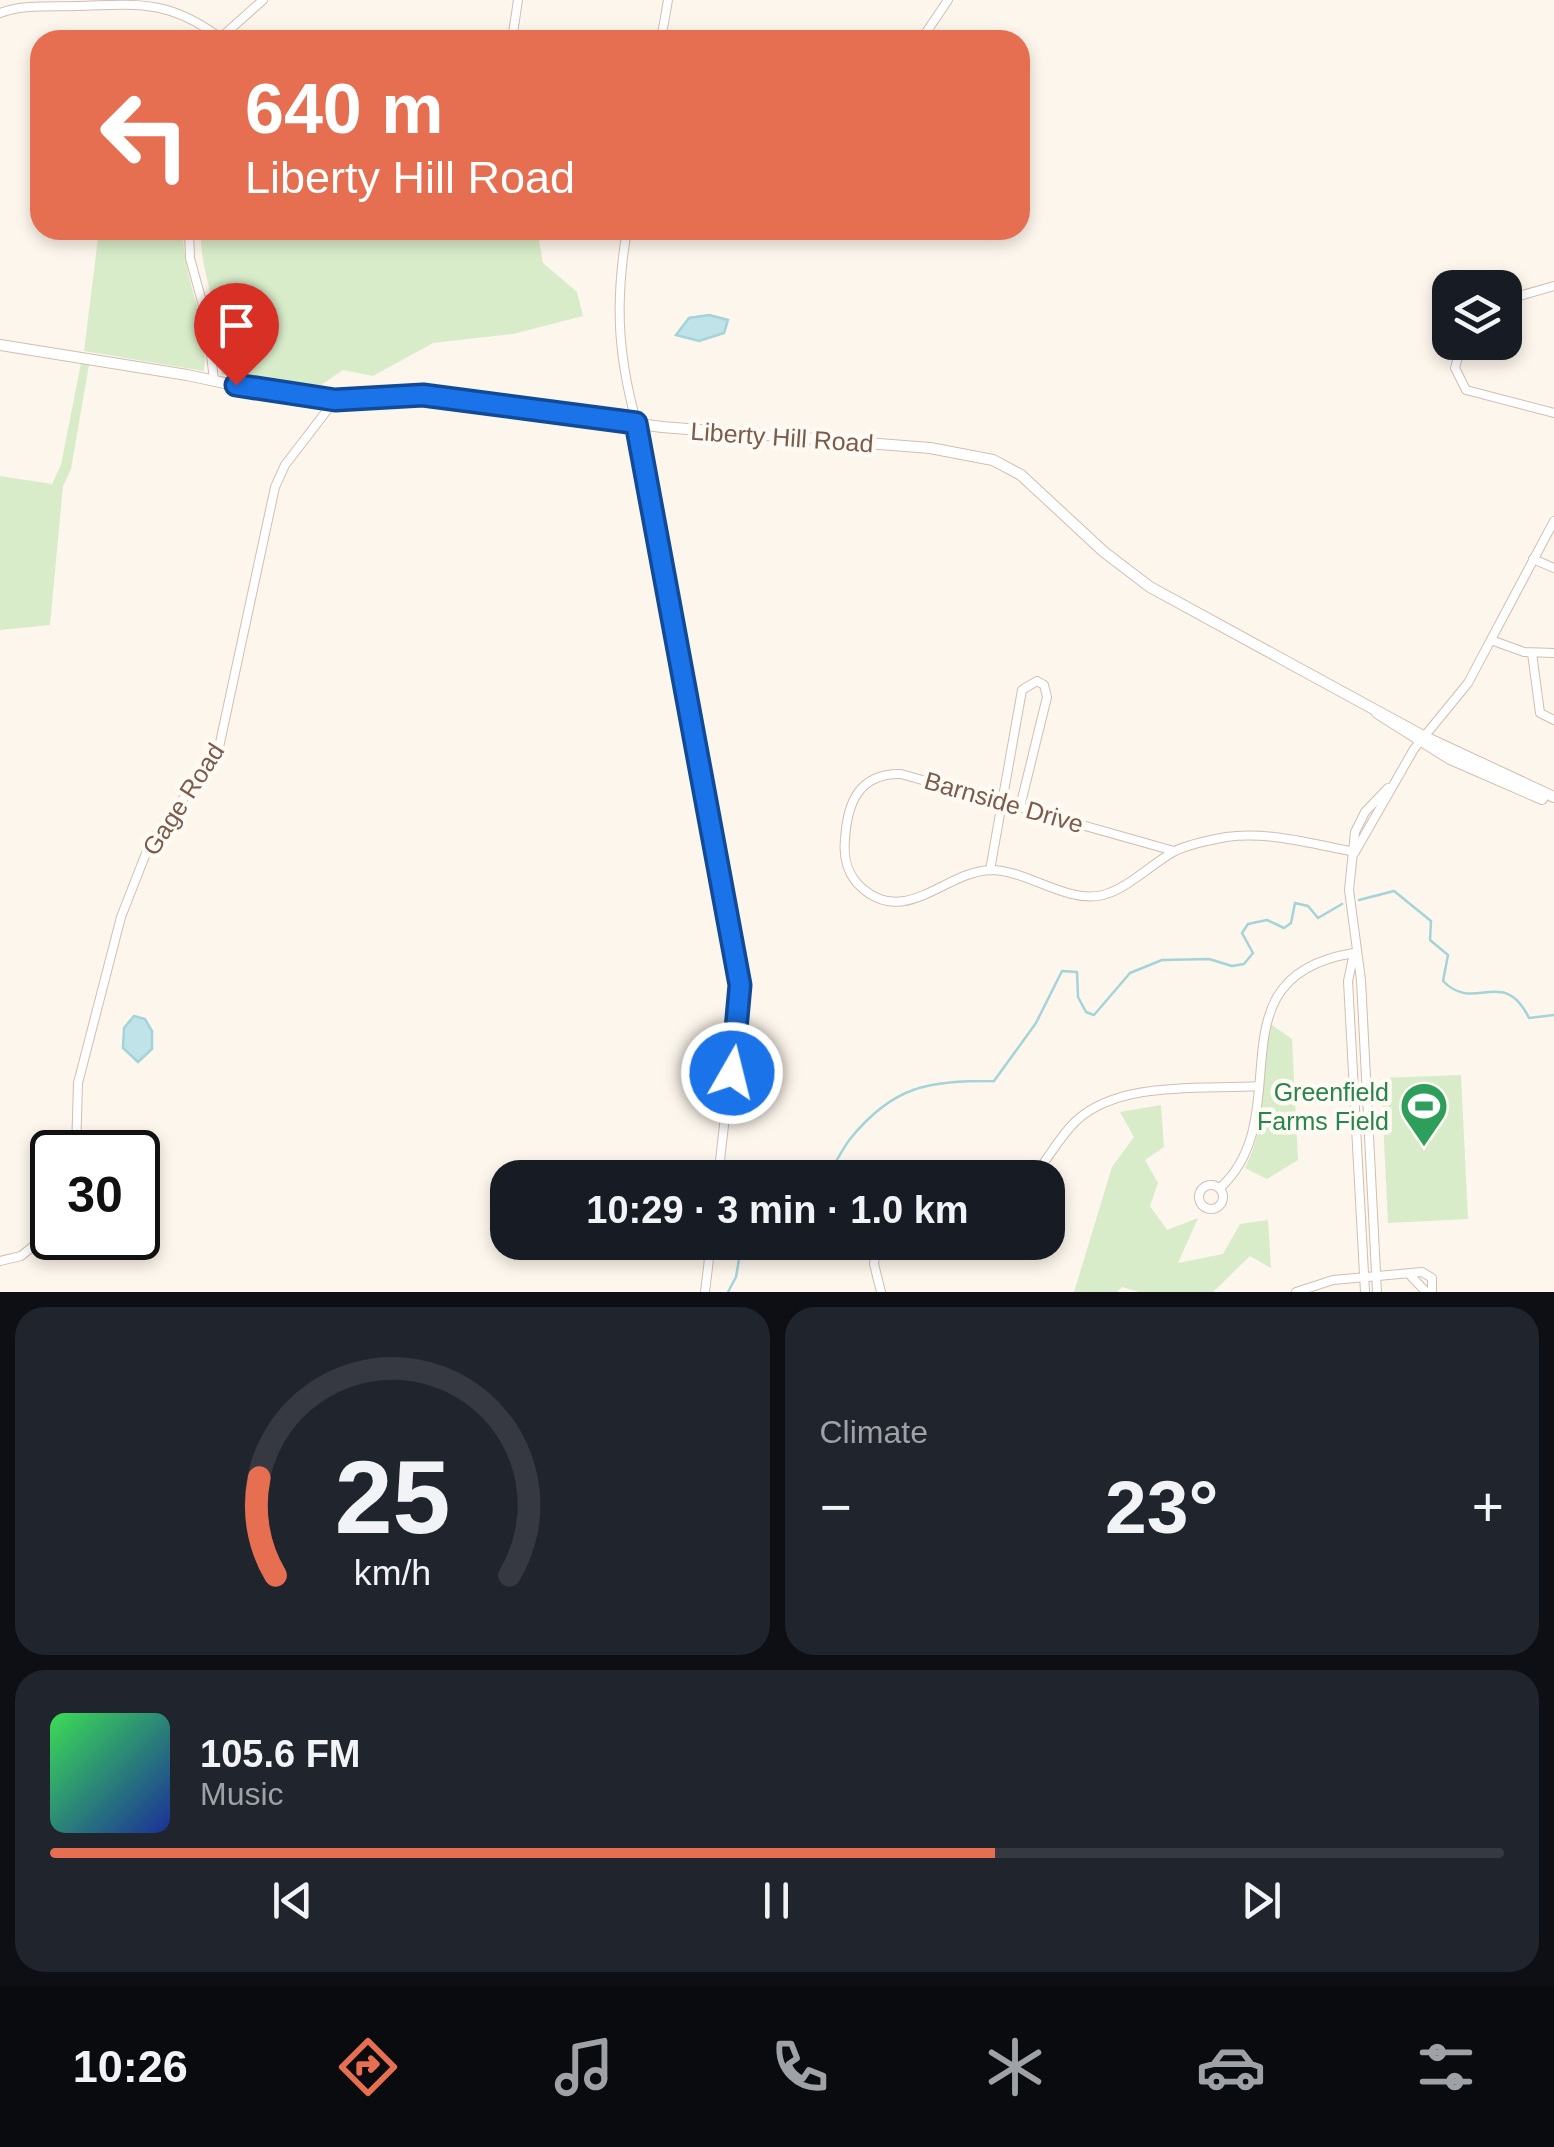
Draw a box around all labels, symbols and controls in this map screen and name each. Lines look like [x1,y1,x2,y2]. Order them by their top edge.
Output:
icon: left [80,70,210,200]
text: 640 m [245,70,443,148]
text: Liberty Hill Road [245,152,575,203]
map controls [1432,270,1522,360]
button: layers [1432,270,1522,360]
pin [194,283,279,386]
icon: arrive [209,298,264,353]
street label: Liberty Hill Road [690,417,874,457]
street label: Gage Road [136,738,230,860]
street label: Barnside Drive [921,766,1087,838]
position arrow [680,1021,784,1125]
place label: Greenfield Farms Field [1257,1078,1389,1135]
sports icon: Greenfield Farms Field [1398,1080,1450,1148]
speed limit sign: 30 [30,1130,160,1260]
text: 10:29 · 3 min · 1.0 km [586,1189,969,1231]
text: Climate [820,1414,928,1450]
text: 25 [334,1439,450,1555]
text: 23° [1105,1465,1218,1549]
text: − [820,1476,852,1538]
text: + [1472,1476,1504,1538]
text: km/h [354,1553,431,1593]
text: 105.6 FM [200,1733,361,1775]
text: Music [200,1776,284,1812]
icon: previous [265,1873,320,1928]
icon: pause [749,1873,804,1928]
icon: next [1234,1873,1289,1928]
icon: directions [333,2032,403,2102]
icon: music [549,2032,619,2102]
icon: phone [765,2032,835,2102]
icon: climate [980,2032,1050,2102]
icon: car [1196,2032,1266,2102]
icon: filters [1411,2032,1481,2102]
text: 10:26 [73,2041,188,2092]

